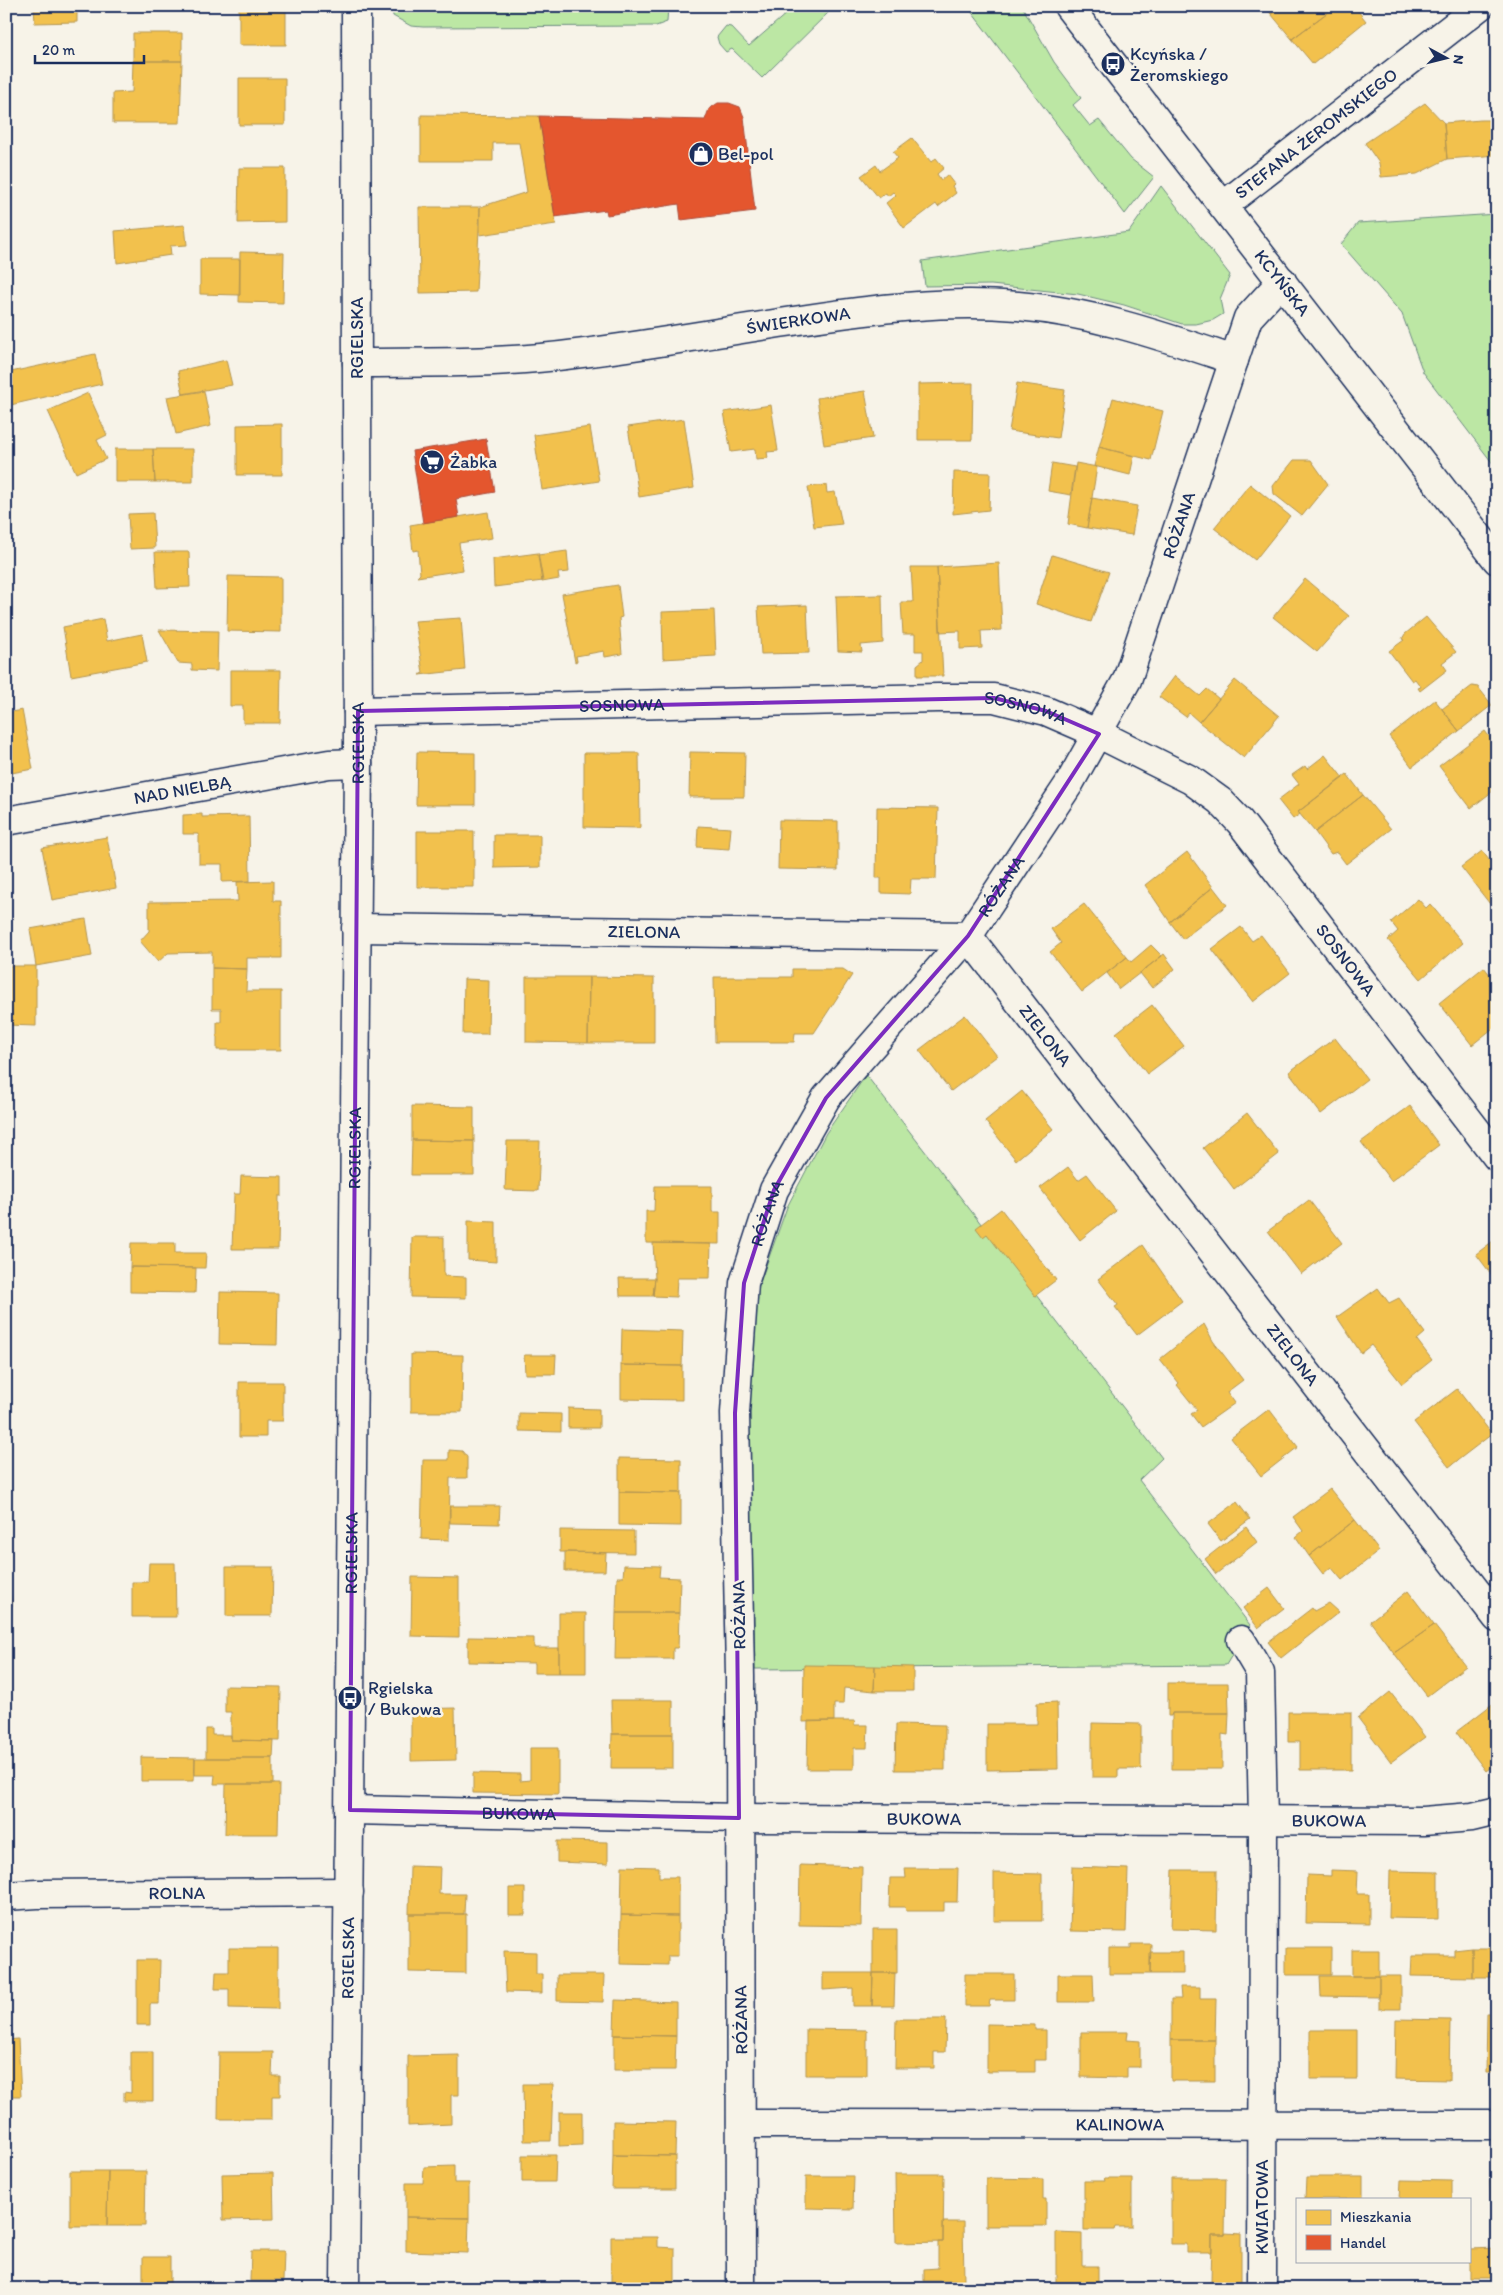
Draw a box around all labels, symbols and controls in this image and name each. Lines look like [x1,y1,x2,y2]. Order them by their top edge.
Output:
scale bar [35,32,144,64]
north arrow [1420,32,1470,82]
text: 20 m [42,41,76,59]
place label: Kcyńska / Żeromskiego [1130,43,1228,86]
bus stop icon: Kcyńska / Żeromskiego [1100,51,1126,77]
text: N [1449,54,1467,65]
street label: STEFANA ŻEROMSKIEGO [1230,63,1402,204]
shop icon: Bel-pol [688,141,714,167]
place label: Bel-pol [718,143,774,165]
street label: KCYŃSKA [1250,245,1315,321]
street label: RGIELSKA [346,296,368,379]
street label: ŚWIERKOWA [745,302,852,339]
supermarket icon: Żabka [419,449,445,475]
place label: Żabka [450,451,497,473]
street label: RÓŻANA [1157,488,1200,562]
street label: SOSNOWA [984,687,1071,730]
street label: SOSNOWA [579,693,665,717]
street label: RGIELSKA [347,701,369,784]
street label: NAD NIELBĄ [132,770,233,809]
street label: RÓŻANA [973,851,1030,921]
street label: SOSNOWA [1311,919,1381,1001]
street label: ZIELONA [607,920,681,943]
street label: ZIELONA [1014,1000,1076,1071]
street label: RGIELSKA [343,1106,366,1189]
street label: RÓŻANA [745,1175,789,1249]
street label: ZIELONA [1262,1319,1324,1391]
street label: RGIELSKA [340,1511,363,1594]
street label: RÓŻANA [727,1580,751,1650]
place label: Rgielska / Bukowa [368,1677,442,1720]
bus stop icon: Rgielska / Bukowa [337,1685,363,1711]
street label: BUKOWA [481,1802,557,1825]
street label: BUKOWA [886,1808,962,1830]
street label: BUKOWA [1291,1809,1367,1832]
street label: ROLNA [149,1882,206,1904]
street label: RGIELSKA [336,1916,359,1999]
street label: RÓŻANA [729,1985,753,2055]
street label: KALINOWA [1076,2113,1165,2136]
street label: KWIATOWA [1251,2159,1273,2254]
legend [1296,2198,1470,2262]
text: Mieszkania [1340,2208,1412,2226]
text: Handel [1340,2234,1387,2252]

